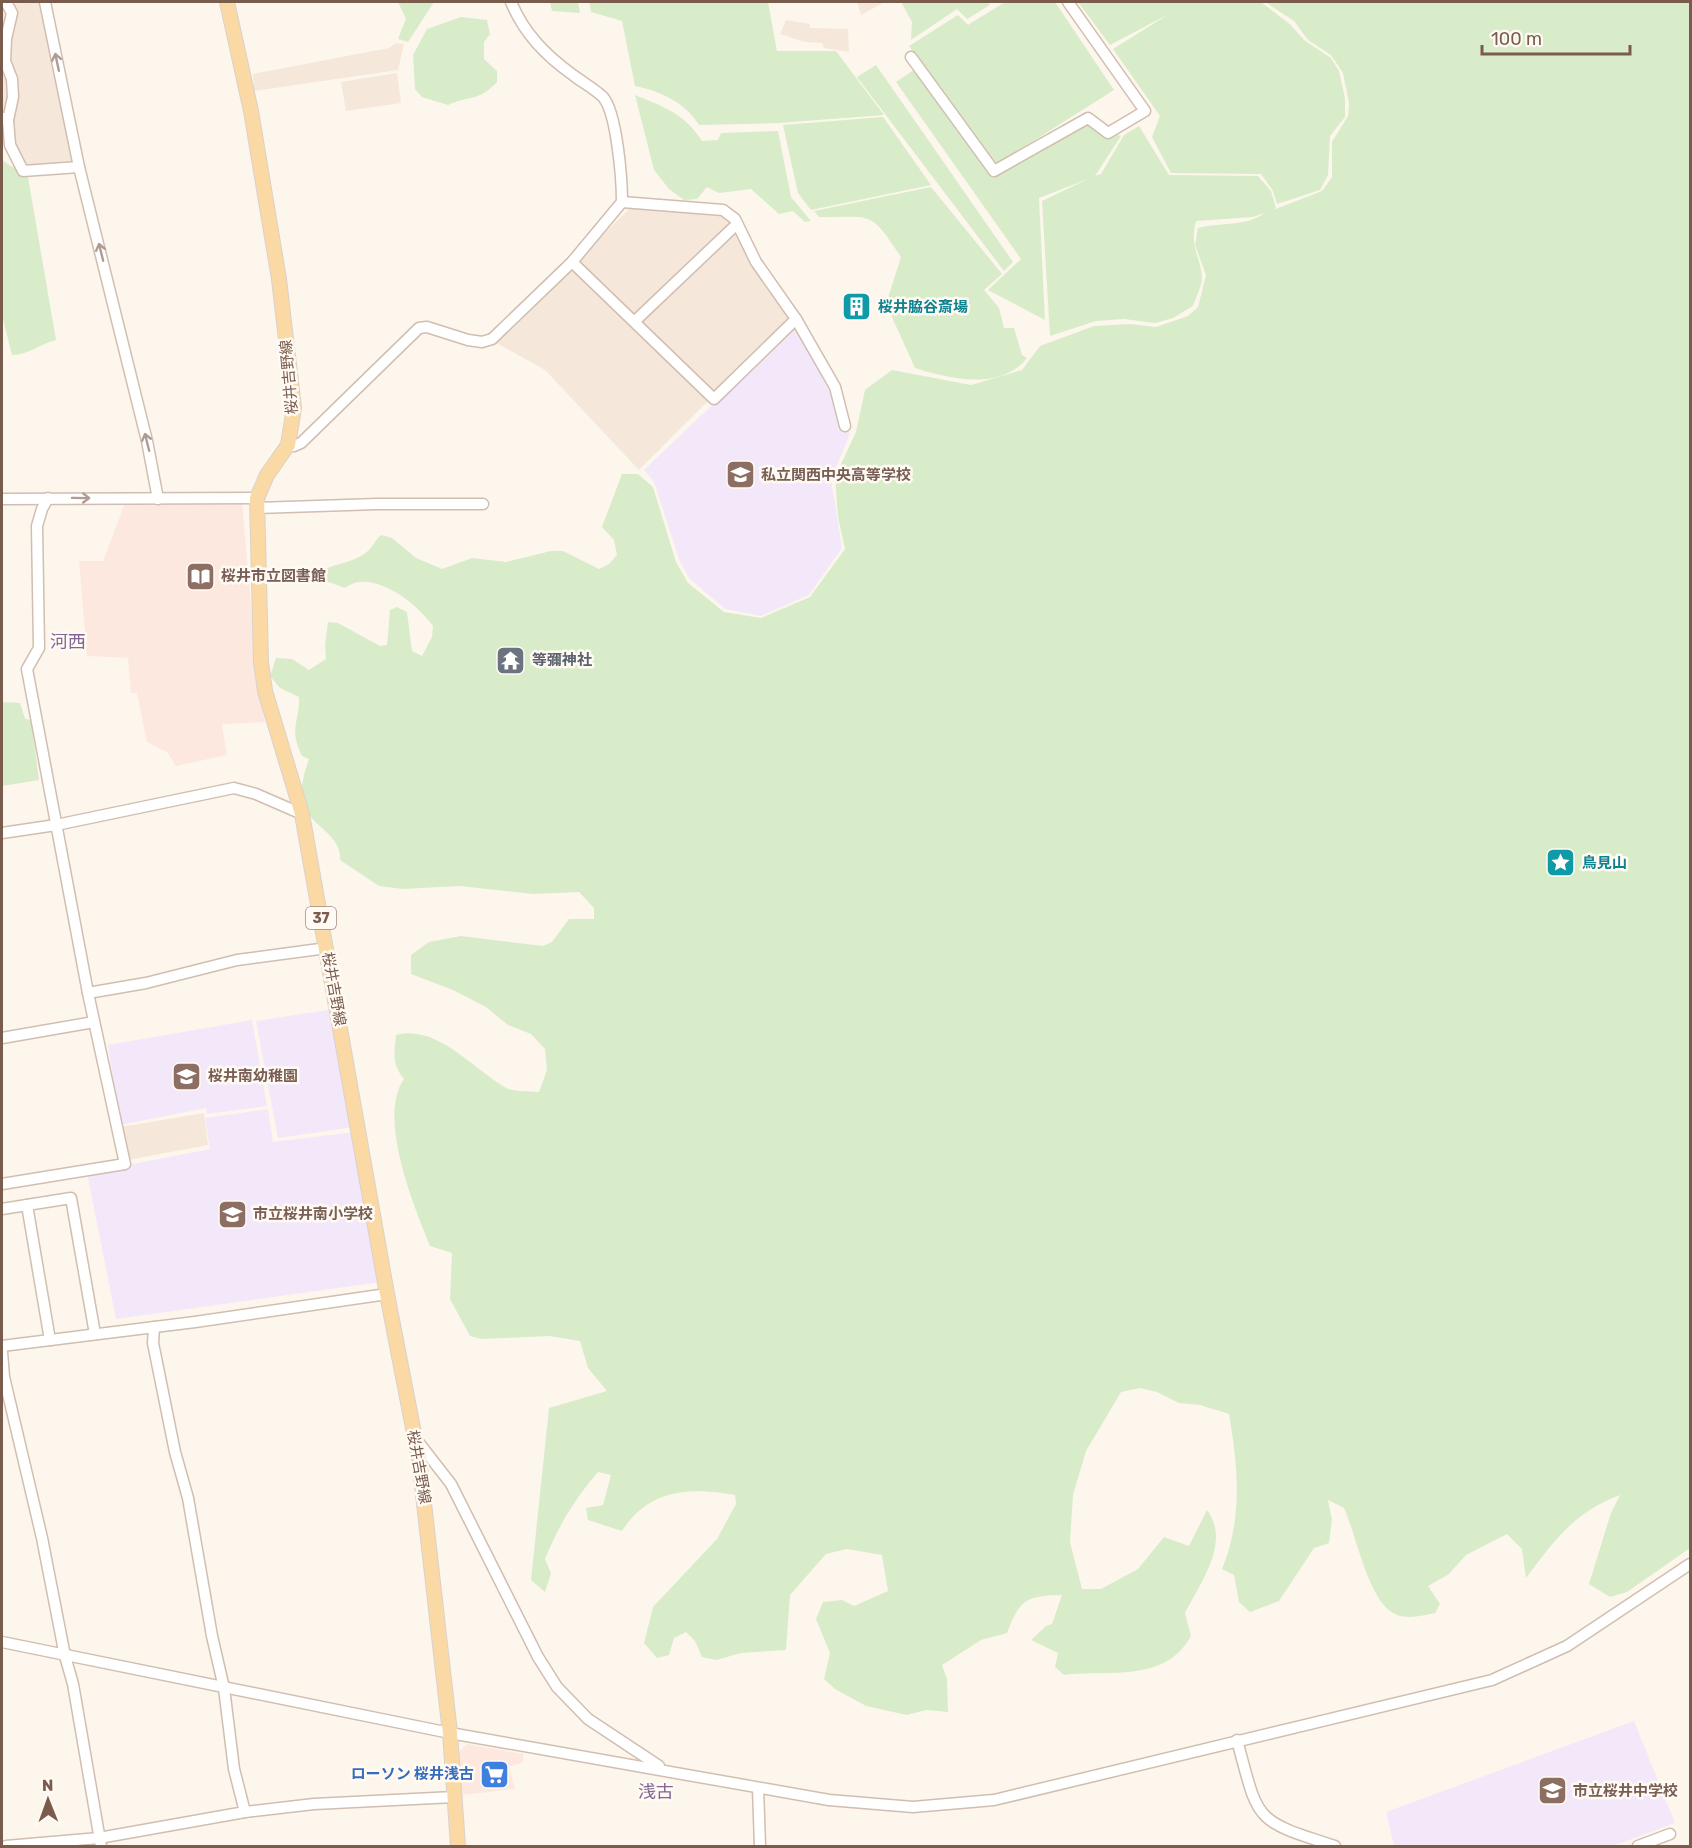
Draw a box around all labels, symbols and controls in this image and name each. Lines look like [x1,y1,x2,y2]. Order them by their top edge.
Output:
scale bar [1482,18,1630,56]
text: 100 m [1491,28,1542,50]
one-way arrow [51,53,63,72]
one-way arrow [95,243,107,262]
building icon: 桜井脇谷斎場 [841,291,873,323]
place label: 桜井脇谷斎場 [878,298,968,316]
street label: 桜井吉野線 [277,339,301,415]
one-way arrow [141,432,153,451]
school or university icon: 私立関西中央高等学校 [724,459,756,491]
place label: 私立関西中央高等学校 [761,466,911,484]
one-way arrow [70,492,90,504]
library icon: 桜井市立図書館 [184,560,216,592]
place label: 桜井市立図書館 [221,567,326,585]
district label: 河西 [50,631,86,653]
temple icon: 等彌神社 [495,644,527,676]
place label: 等彌神社 [532,651,592,669]
place icon: 鳥見山 [1545,847,1577,879]
place label: 鳥見山 [1582,854,1627,872]
road number: 37 [306,907,336,929]
street label: 桜井吉野線 [319,950,349,1028]
school or university icon: 桜井南幼稚園 [171,1060,203,1092]
place label: 桜井南幼稚園 [208,1067,298,1085]
school or university icon: 市立桜井南小学校 [216,1198,248,1230]
place label: 市立桜井南小学校 [253,1205,373,1223]
street label: 桜井吉野線 [404,1428,434,1506]
supermarket icon: ローソン 桜井浅古 [479,1758,511,1790]
place label: ローソン 桜井浅古 [351,1765,474,1783]
north arrow [18,1770,78,1830]
school or university icon: 市立桜井中学校 [1536,1775,1568,1807]
text: N [42,1776,54,1795]
district label: 浅古 [638,1781,674,1803]
place label: 市立桜井中学校 [1573,1782,1678,1800]

